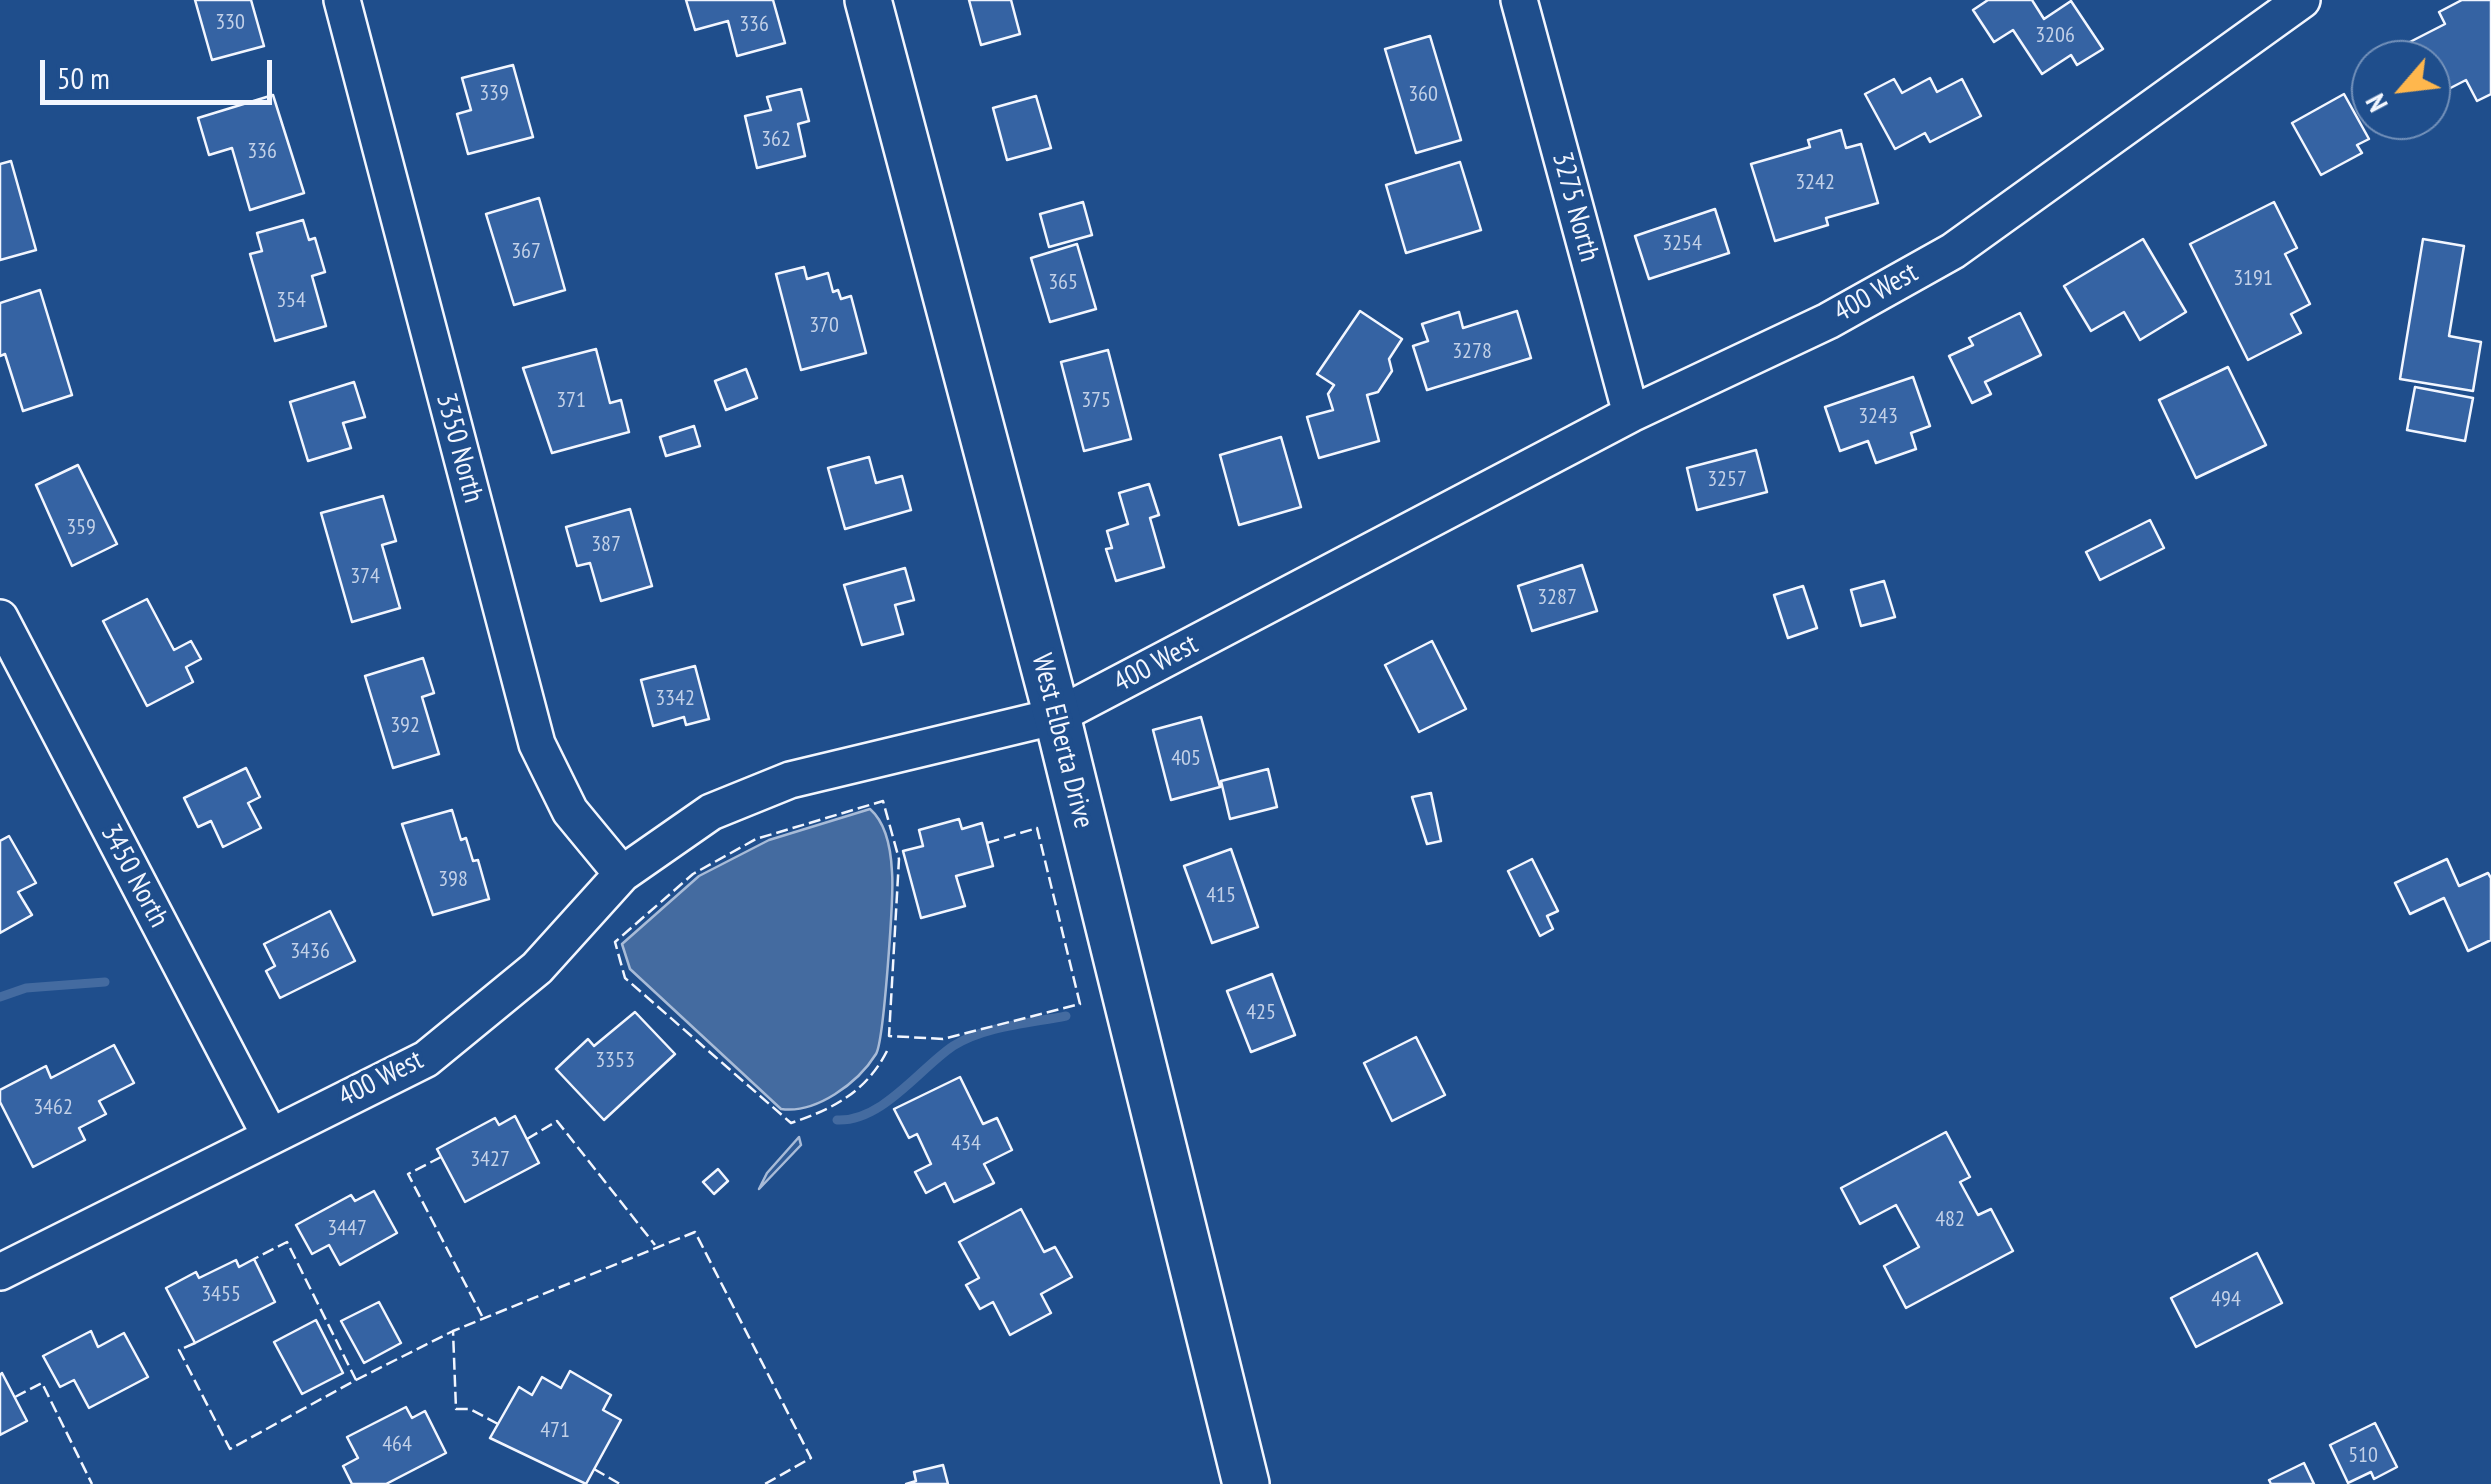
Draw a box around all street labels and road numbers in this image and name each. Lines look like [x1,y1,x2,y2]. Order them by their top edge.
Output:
street label: 3275 North [1544,149,1606,265]
street label: 400 West [1828,256,1924,330]
street label: 3350 North [428,390,490,506]
street label: 400 West [1108,628,1204,700]
street label: West Elberta Drive [1024,650,1100,832]
street label: 3450 North [93,819,175,933]
street label: 400 West [333,1044,429,1114]

